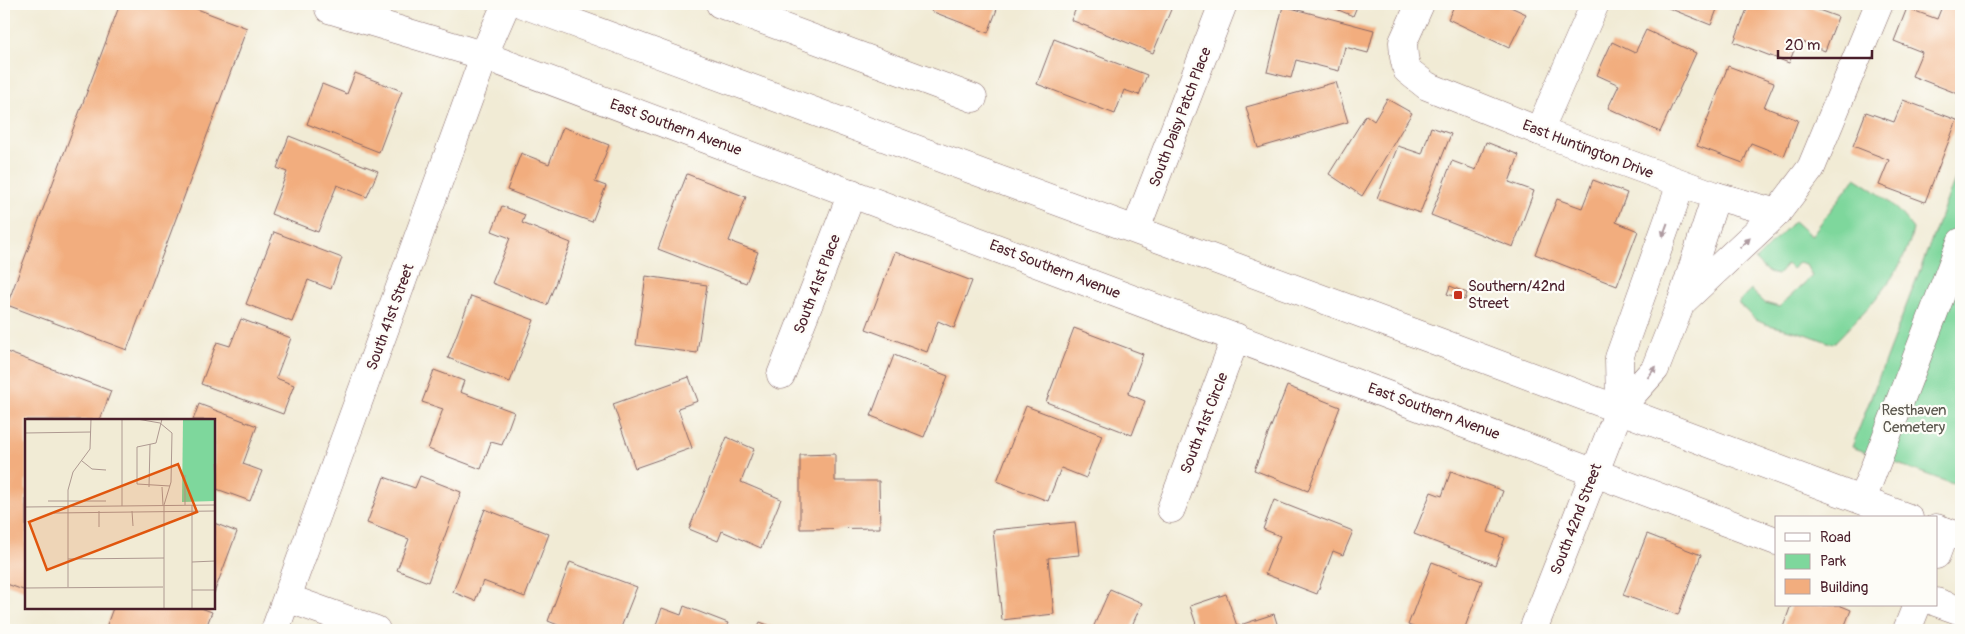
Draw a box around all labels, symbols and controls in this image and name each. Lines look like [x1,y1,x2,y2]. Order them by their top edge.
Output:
scale bar [1778,28,1871,60]
text: 20 m [1785,36,1820,55]
street label: South Daisy Patch Place [1145,44,1216,190]
street label: East Southern Avenue [607,95,745,160]
street label: East Huntington Drive [1520,116,1656,183]
one-way arrow [1661,223,1669,237]
street label: South 41st Place [790,231,845,337]
street label: East Southern Avenue [987,236,1124,303]
one-way arrow [1739,237,1751,249]
street label: South 41st Street [362,260,419,373]
place label: Southern/42nd Street [1468,277,1565,313]
marker: Southern/42nd Street [1452,289,1464,301]
one-way arrow [1647,365,1657,379]
street label: South 41st Circle [1176,369,1233,477]
street label: East Southern Avenue [1365,379,1503,444]
park label: Resthaven Cemetery [1881,401,1947,437]
inset map [25,419,215,609]
street label: South 42nd Street [1547,460,1607,577]
legend [1775,516,1938,606]
text: Road [1820,528,1851,547]
text: Park [1820,552,1847,571]
text: Building [1820,578,1868,597]

